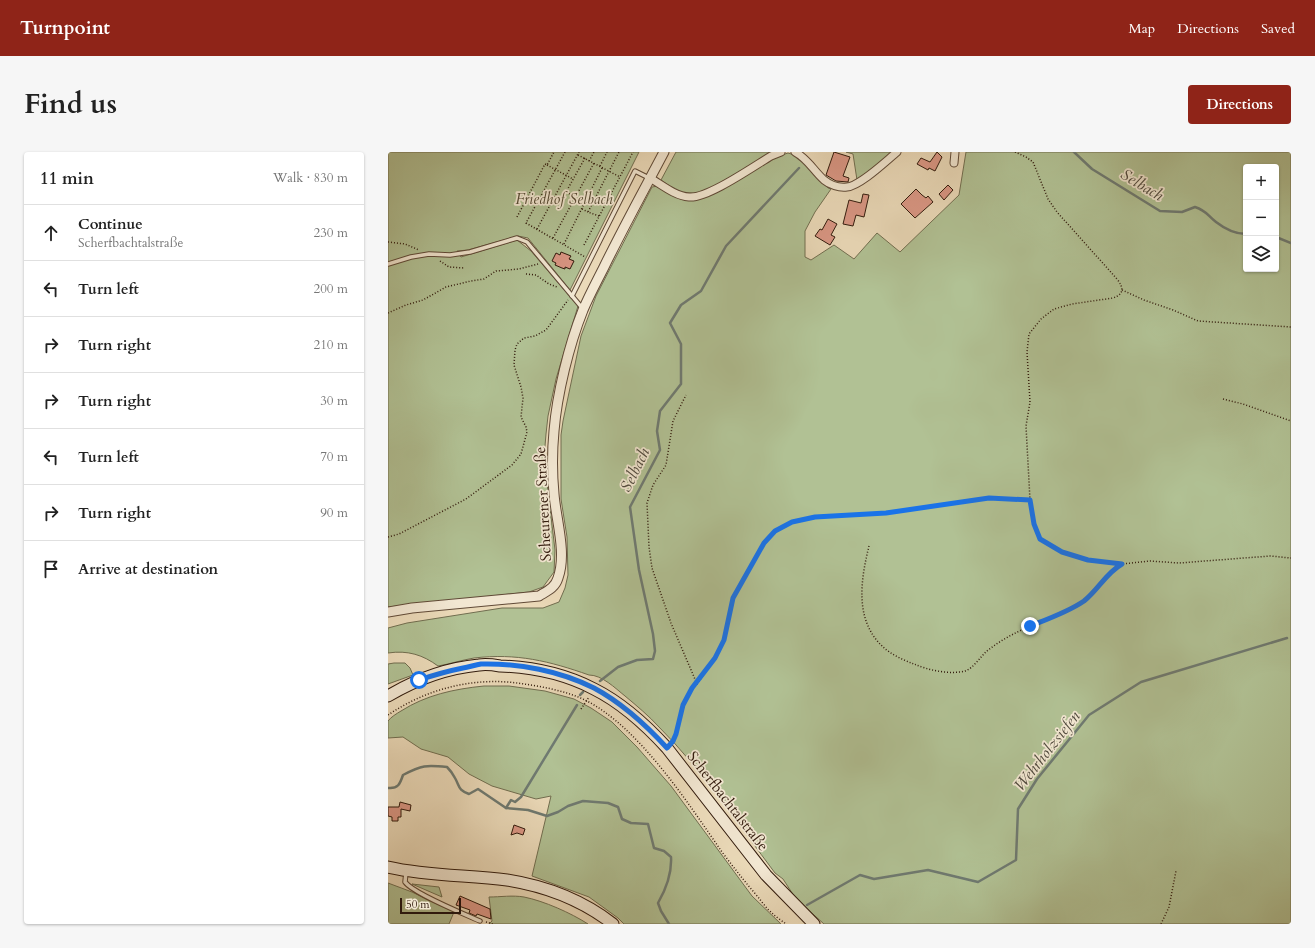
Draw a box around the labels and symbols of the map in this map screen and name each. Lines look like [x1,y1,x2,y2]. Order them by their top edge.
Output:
water label: Selbach [1116,164,1168,207]
park label: Friedhof Selbach [515,189,613,209]
water label: Selbach [615,444,655,496]
street label: Scheurener Straße [530,446,556,562]
route end [1021,617,1039,635]
route start [410,671,428,689]
water label: Wehrholzsiefen [1009,706,1085,796]
street label: Scherfbachtalstraße [683,747,773,855]
scale bar [400,896,461,915]

